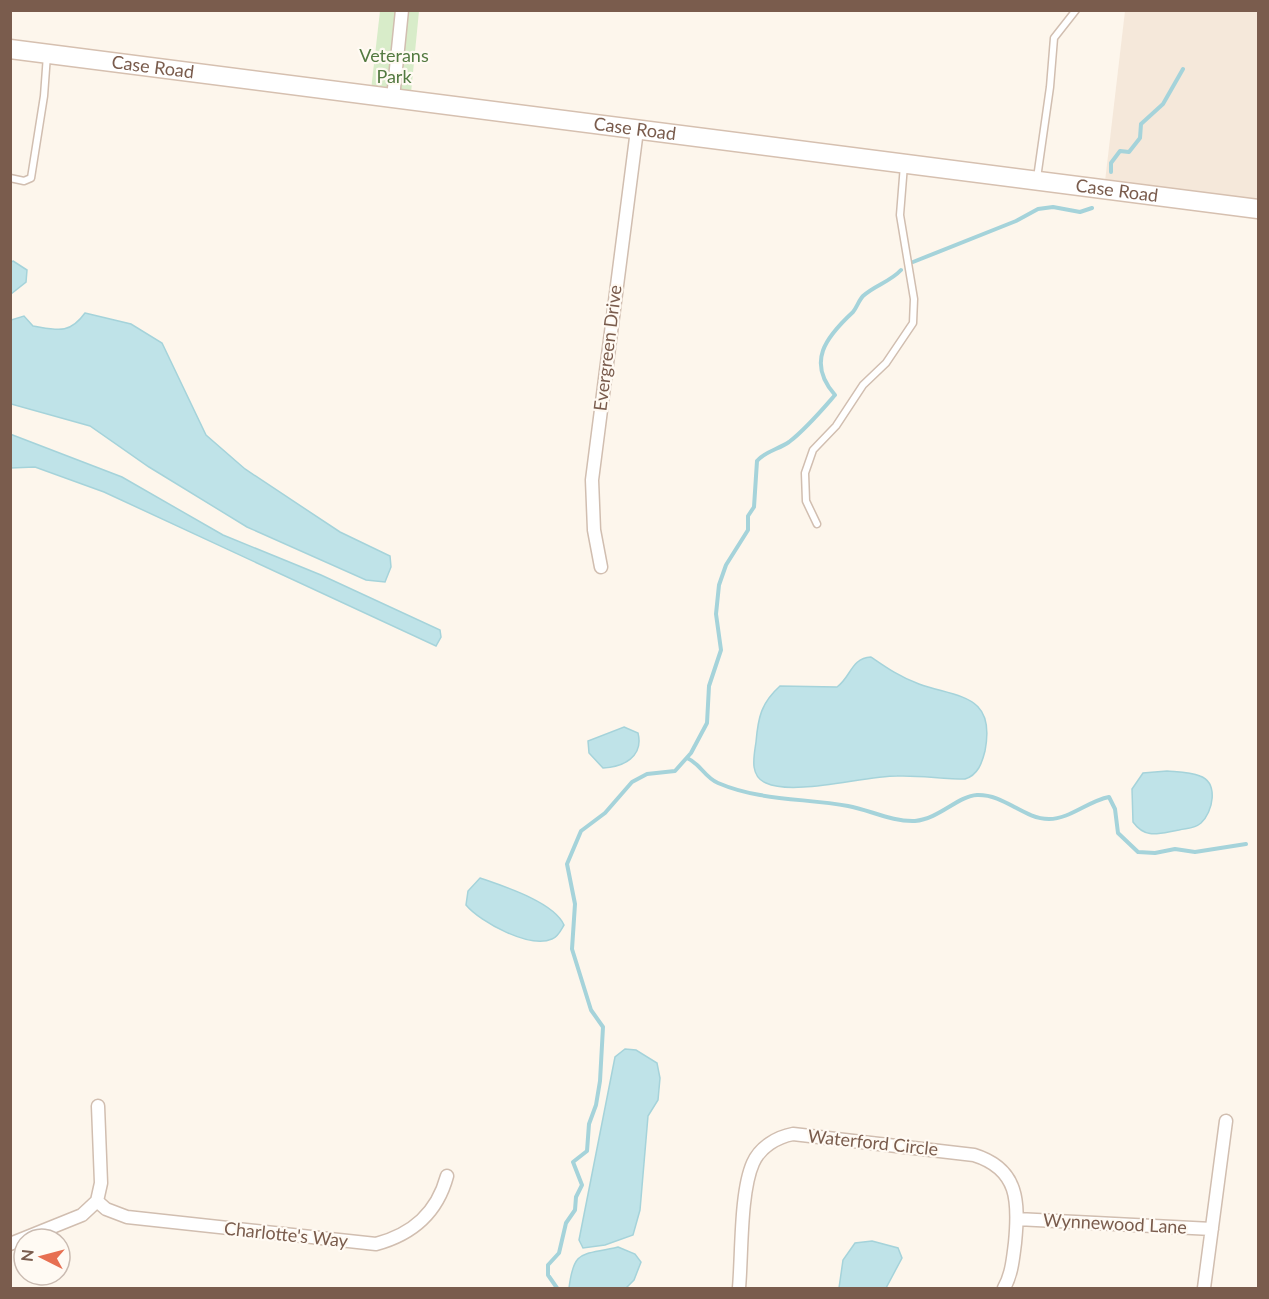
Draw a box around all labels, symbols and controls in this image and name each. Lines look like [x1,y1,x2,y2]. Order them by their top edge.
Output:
park label: Veterans Park [359,44,429,87]
street label: Case Road [110,50,195,82]
street label: Case Road [593,112,678,144]
street label: Case Road [1075,174,1160,206]
street label: Evergreen Drive [588,284,626,412]
street label: Waterford Circle [807,1124,939,1160]
street label: Wynnewood Lane [1043,1208,1188,1238]
street label: Charlotte's Way [223,1217,350,1252]
north arrow [12,1227,72,1287]
text: N [16,1248,37,1263]

